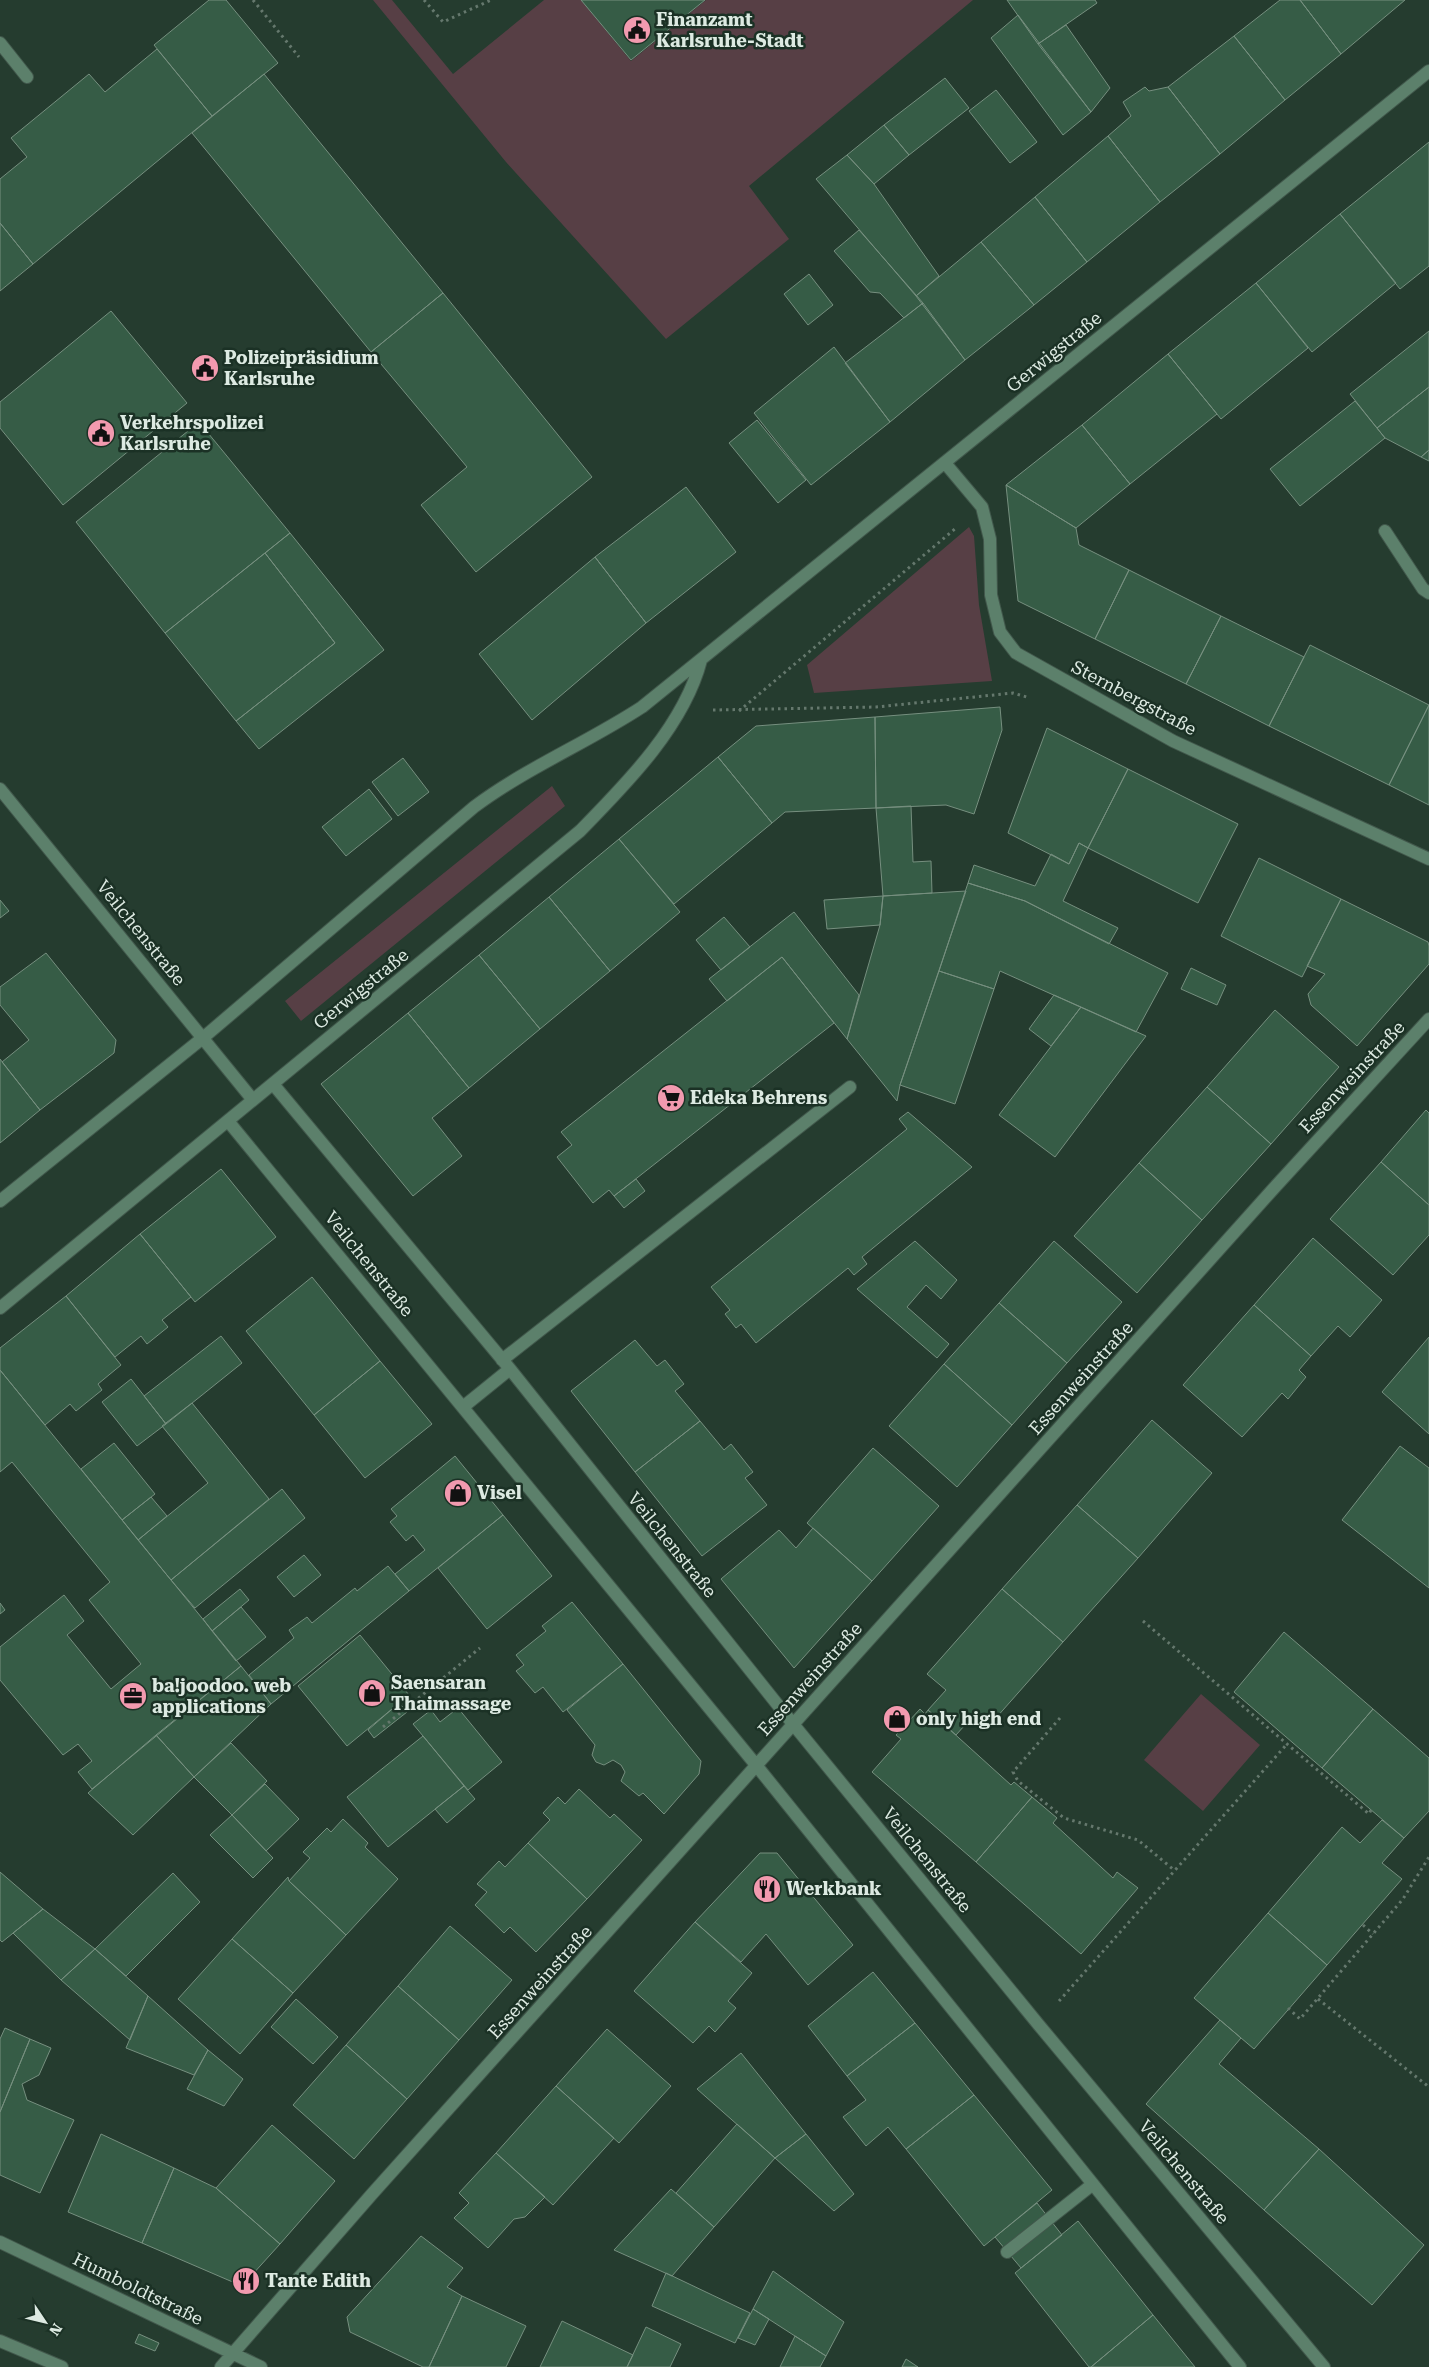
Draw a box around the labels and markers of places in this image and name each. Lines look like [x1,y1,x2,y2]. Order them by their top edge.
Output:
place label: Finanzamt Karlsruhe-Stadt [656,9,804,51]
public building icon: Finanzamt Karlsruhe-Stadt [622,15,652,45]
place label: Polizeipräsidium Karlsruhe [224,347,379,389]
public building icon: Polizeipräsidium Karlsruhe [190,353,220,383]
place label: Verkehrspolizei Karlsruhe [120,412,264,454]
public building icon: Verkehrspolizei Karlsruhe [86,418,116,448]
supermarket icon: Edeka Behrens [656,1083,686,1113]
place label: Edeka Behrens [690,1087,827,1108]
shop icon: Visel [443,1478,473,1508]
place label: Visel [477,1482,522,1503]
place label: Saensaran Thaimassage [391,1672,512,1714]
place label: ba!joodoo. web applications [152,1675,291,1717]
shop icon: Saensaran Thaimassage [357,1678,387,1708]
office icon: ba!joodoo. web applications [118,1681,148,1711]
shop icon: only high end [882,1704,912,1734]
place label: only high end [916,1708,1041,1729]
restaurant icon: Werkbank [752,1874,782,1904]
place label: Werkbank [786,1878,882,1899]
restaurant icon: Tante Edith [231,2266,261,2296]
place label: Tante Edith [265,2270,371,2291]

